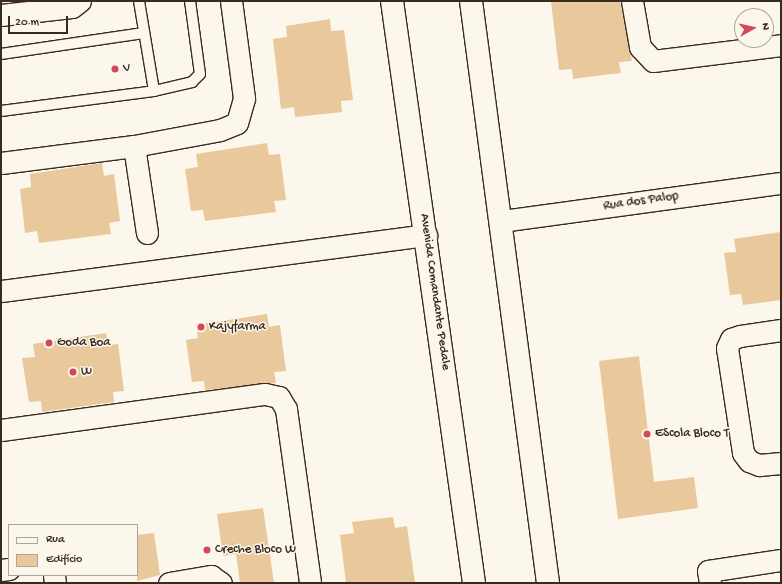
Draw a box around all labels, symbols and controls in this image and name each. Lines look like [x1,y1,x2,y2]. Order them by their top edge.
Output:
scale bar [10,8,70,34]
north arrow [734,8,774,48]
text: 20 m [15,16,39,30]
text: N [758,22,771,31]
place label: V [123,61,130,77]
marker: V [110,64,120,74]
street label: Rua dos Palop [602,189,680,215]
street label: Avenida Comandante Pedale [415,213,453,371]
place label: Kajyfarma [209,319,266,335]
marker: Kajyfarma [196,322,206,332]
place label: Goda Boa [57,335,110,351]
marker: Goda Boa [44,338,54,348]
place label: W [81,364,92,380]
marker: W [68,367,78,377]
place label: EScola Bloco T [655,426,729,442]
marker: EScola Bloco T [642,429,652,439]
legend [8,524,138,576]
text: Rua [46,533,65,547]
place label: Creche Bloco W [215,542,296,558]
marker: Creche Bloco W [202,545,212,555]
text: Edifício [46,553,82,567]

